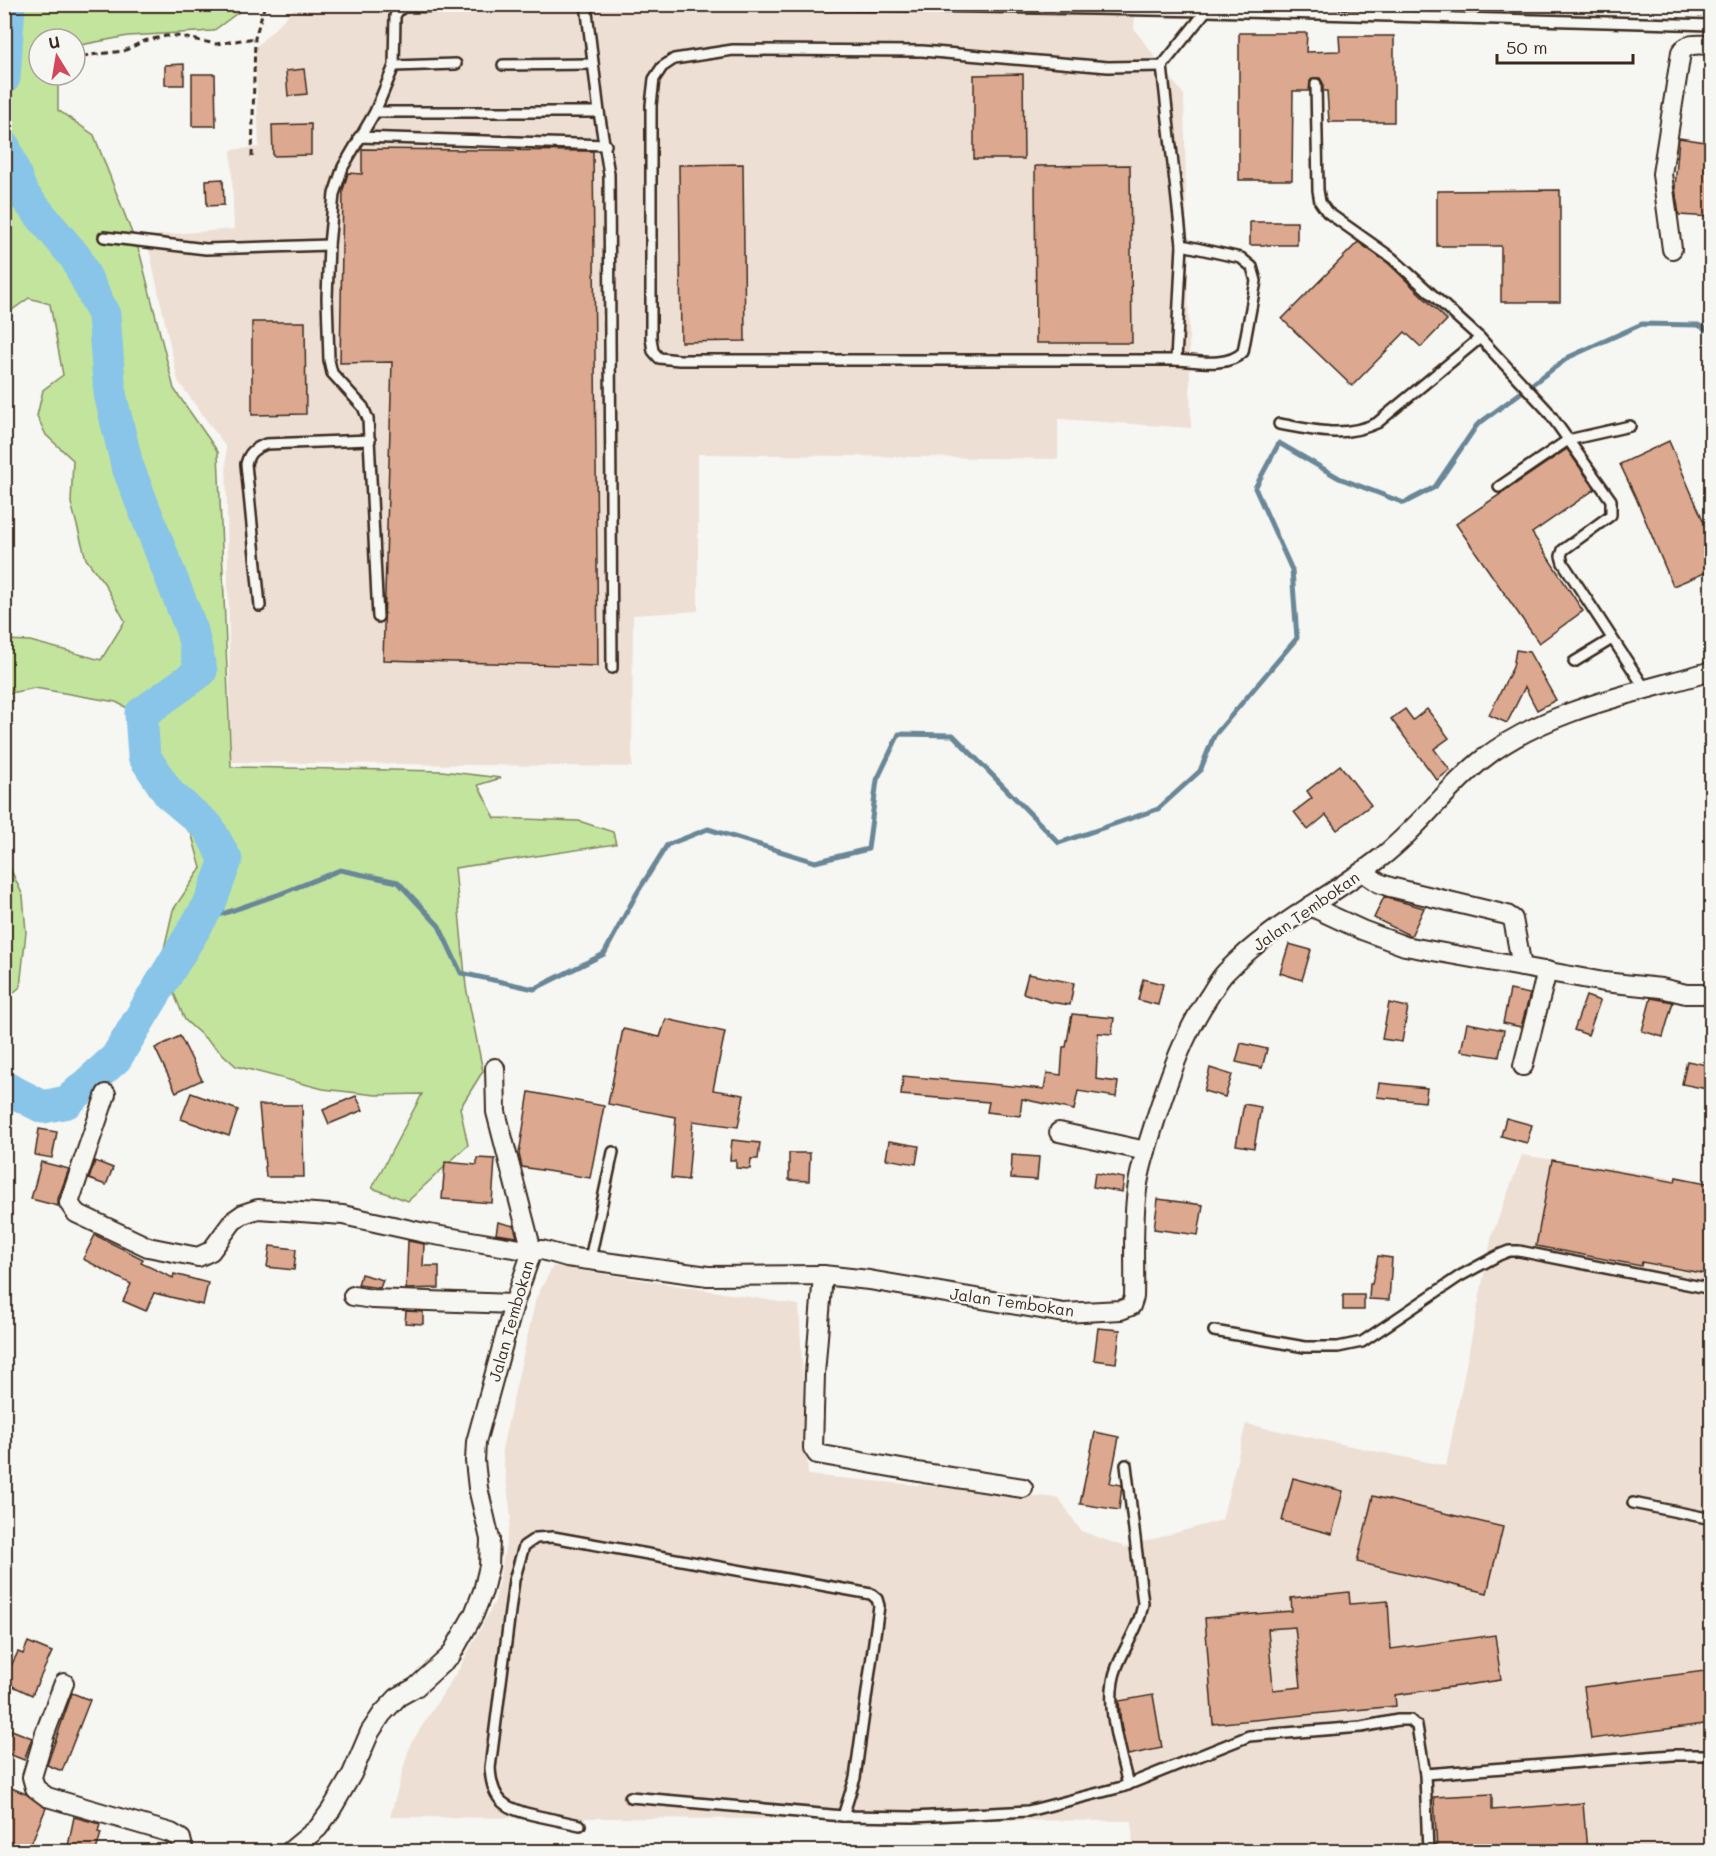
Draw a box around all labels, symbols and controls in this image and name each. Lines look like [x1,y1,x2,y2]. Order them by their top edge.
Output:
north arrow [27,27,87,87]
scale bar [1497,27,1634,65]
text: U [47,30,62,53]
text: 50 m [1506,35,1548,59]
street label: Jalan Tembokan [1248,866,1363,955]
street label: Jalan Tembokan [483,1258,538,1384]
street label: Jalan Tembokan [949,1282,1076,1321]

